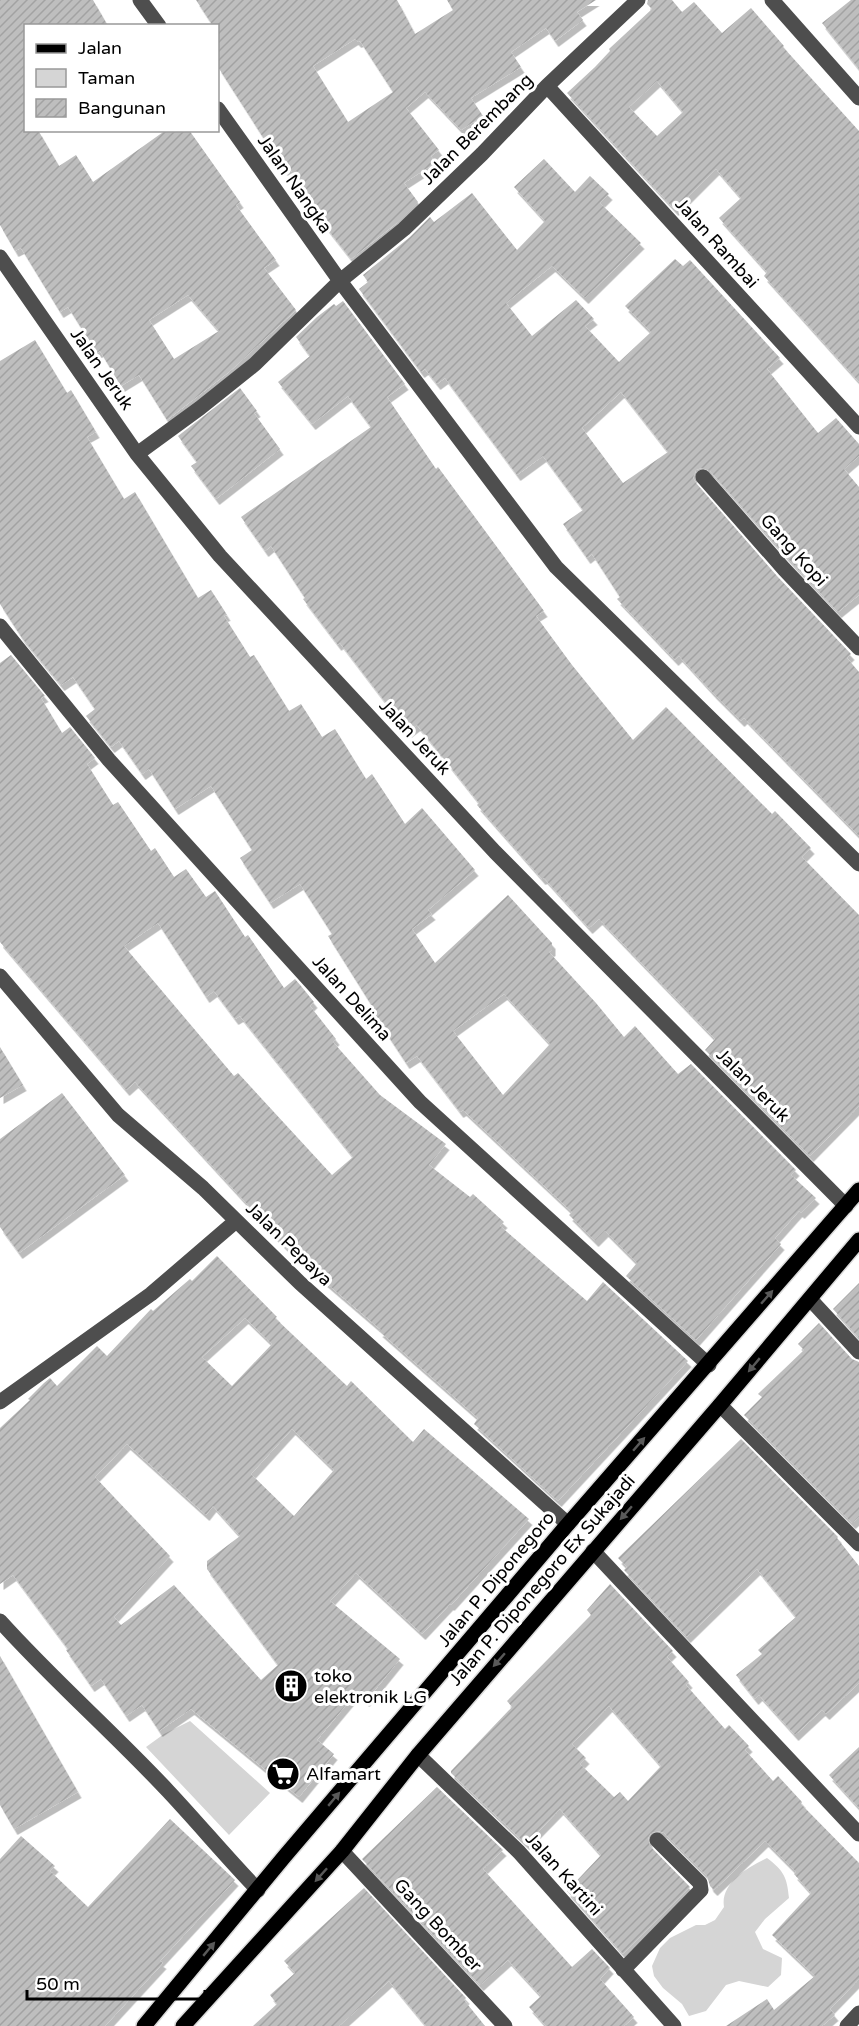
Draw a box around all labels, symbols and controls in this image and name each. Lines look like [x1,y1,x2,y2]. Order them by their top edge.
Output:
legend [24,24,219,132]
text: Jalan [78,37,122,59]
text: Taman [78,67,135,89]
street label: Jalan Berembang [417,69,537,189]
text: Bangunan [78,97,166,119]
street label: Jalan Nangka [253,130,337,238]
street label: Jalan Rambai [671,193,763,293]
street label: Jalan Jeruk [66,324,138,414]
street label: Gang Kopi [756,509,832,591]
street label: Jalan Jeruk [375,695,456,779]
street label: Jalan Delima [308,951,396,1045]
street label: Jalan Jeruk [712,1044,794,1126]
street label: Jalan Pepaya [241,1197,337,1291]
one-way arrow [760,1290,773,1305]
one-way arrow [748,1357,761,1372]
one-way arrow [632,1437,645,1452]
street label: Jalan P. Diponegoro Ex Sukajadi [444,1470,640,1690]
one-way arrow [619,1505,633,1520]
street label: Jalan P. Diponegoro [433,1507,559,1651]
one-way arrow [493,1652,506,1667]
place label: toko elektronik LG [314,1665,427,1708]
building icon: toko elektronik LG [273,1668,309,1704]
supermarket icon: Alfamart [265,1756,301,1792]
place label: Alfamart [306,1763,381,1785]
one-way arrow [327,1791,340,1807]
street label: Jalan Kartini [521,1828,607,1920]
one-way arrow [315,1867,328,1882]
street label: Gang Bomber [389,1874,487,1976]
one-way arrow [202,1942,215,1957]
scale bar [27,1963,206,2001]
text: 50 m [36,1973,80,1995]

